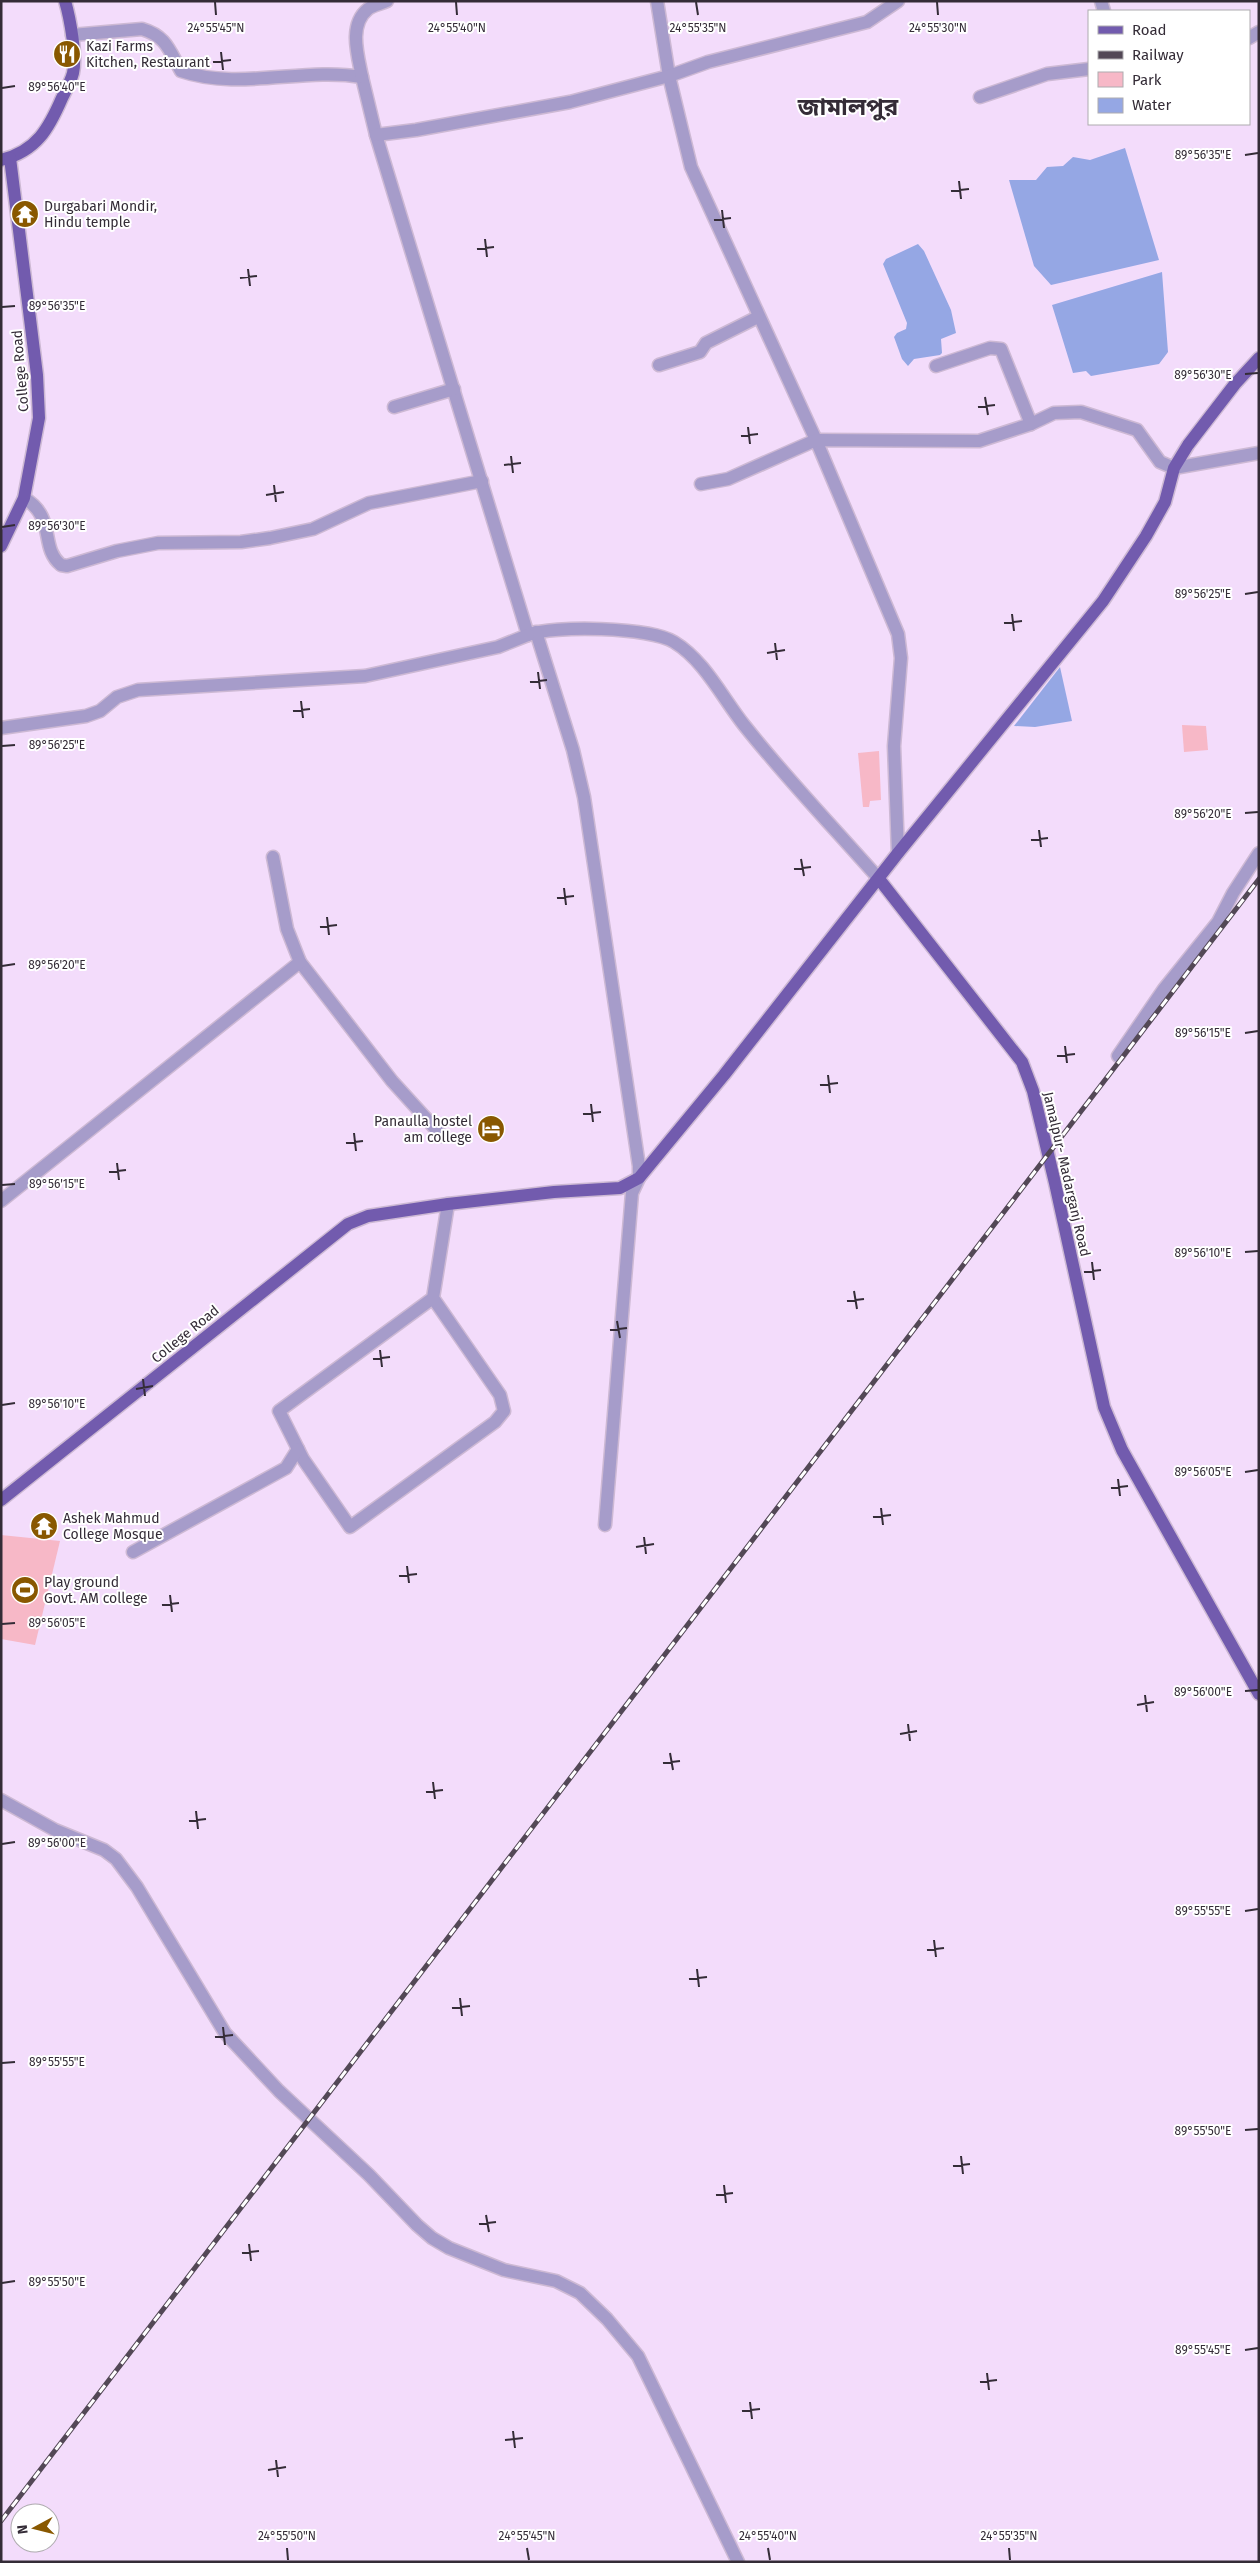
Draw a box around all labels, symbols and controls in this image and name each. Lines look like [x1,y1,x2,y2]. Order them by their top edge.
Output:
legend [1088,10,1250,125]
text: 24°55'45"N [188,21,244,35]
text: 24°55'40"N [428,21,486,35]
text: 24°55'35"N [669,21,727,35]
text: 24°55'30"N [909,21,967,35]
text: Road [1132,21,1167,39]
place label: Kazi Farms Kitchen, Restaurant [86,38,211,71]
restaurant icon: Kazi Farms Kitchen, Restaurant [52,39,82,69]
text: Railway [1132,46,1184,64]
text: Park [1132,71,1162,89]
text: 89°56'40"E [28,80,86,94]
district label: জামালপুর [797,93,899,121]
text: Water [1132,96,1171,114]
text: 89°56'35"E [1175,148,1231,162]
place label: Durgabari Mondir, Hindu temple [44,198,157,231]
temple icon: Durgabari Mondir, Hindu temple [10,199,40,229]
text: 89°56'35"E [29,299,85,313]
street label: College Road [8,329,33,413]
text: 89°56'30"E [1174,368,1232,382]
text: 89°56'30"E [28,519,86,533]
text: 89°56'25"E [1175,587,1231,601]
text: 89°56'25"E [29,738,85,752]
text: 89°56'20"E [1174,807,1232,821]
text: 89°56'20"E [28,958,86,972]
text: 89°56'15"E [1175,1026,1231,1040]
street label: Jamalpur- Madarganj Road [1039,1090,1094,1258]
place label: Panaulla hostel am college [374,1113,472,1146]
hotel icon: Panaulla hostel am college [476,1114,506,1144]
text: 89°56'15"E [29,1177,85,1191]
text: 89°56'10"E [1175,1246,1231,1260]
street label: College Road [148,1302,223,1367]
text: 89°56'10"E [29,1397,85,1411]
text: 89°56'05"E [1174,1465,1232,1479]
place label: Ashek Mahmud College Mosque [63,1510,163,1543]
temple icon: Ashek Mahmud College Mosque [29,1511,59,1541]
place label: Play ground Govt. AM college [44,1574,148,1607]
sports icon: Play ground Govt. AM college [10,1575,40,1605]
text: 89°56'05"E [28,1616,86,1630]
text: 89°56'00"E [1174,1685,1232,1699]
text: 89°56'00"E [28,1836,86,1850]
text: 89°55'55"E [1175,1904,1231,1918]
text: 89°55'55"E [29,2055,85,2069]
text: 89°55'50"E [1174,2124,1232,2138]
text: 89°55'50"E [28,2275,86,2289]
text: 89°55'45"E [1175,2343,1231,2357]
north arrow [10,2503,60,2553]
text: N [14,2524,32,2535]
text: 24°55'50"N [258,2529,316,2543]
text: 24°55'45"N [499,2529,555,2543]
text: 24°55'40"N [739,2529,797,2543]
text: 24°55'35"N [980,2529,1038,2543]

